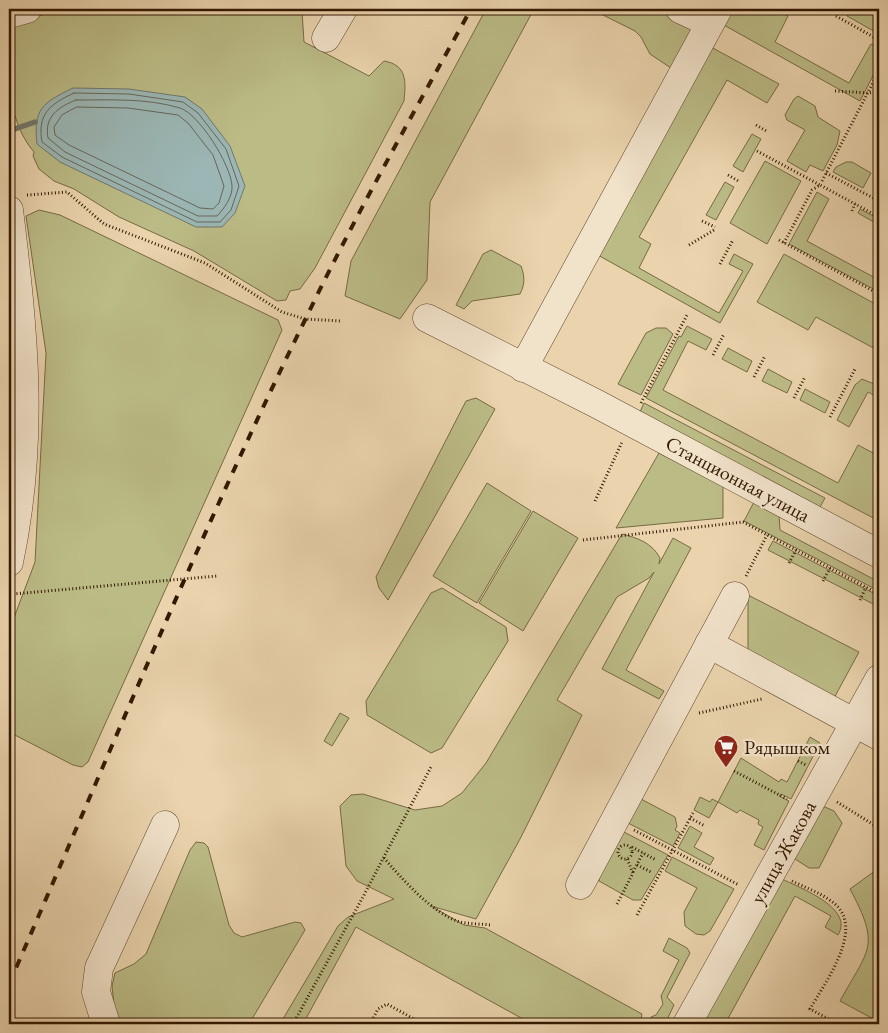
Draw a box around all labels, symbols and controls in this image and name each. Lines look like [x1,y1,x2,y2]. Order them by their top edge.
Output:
street label: Станционная улица [661,430,815,528]
supermarket icon: Рядышком [713,734,739,768]
place label: Рядышком [744,734,830,760]
street label: улица Жакова [744,796,822,908]

